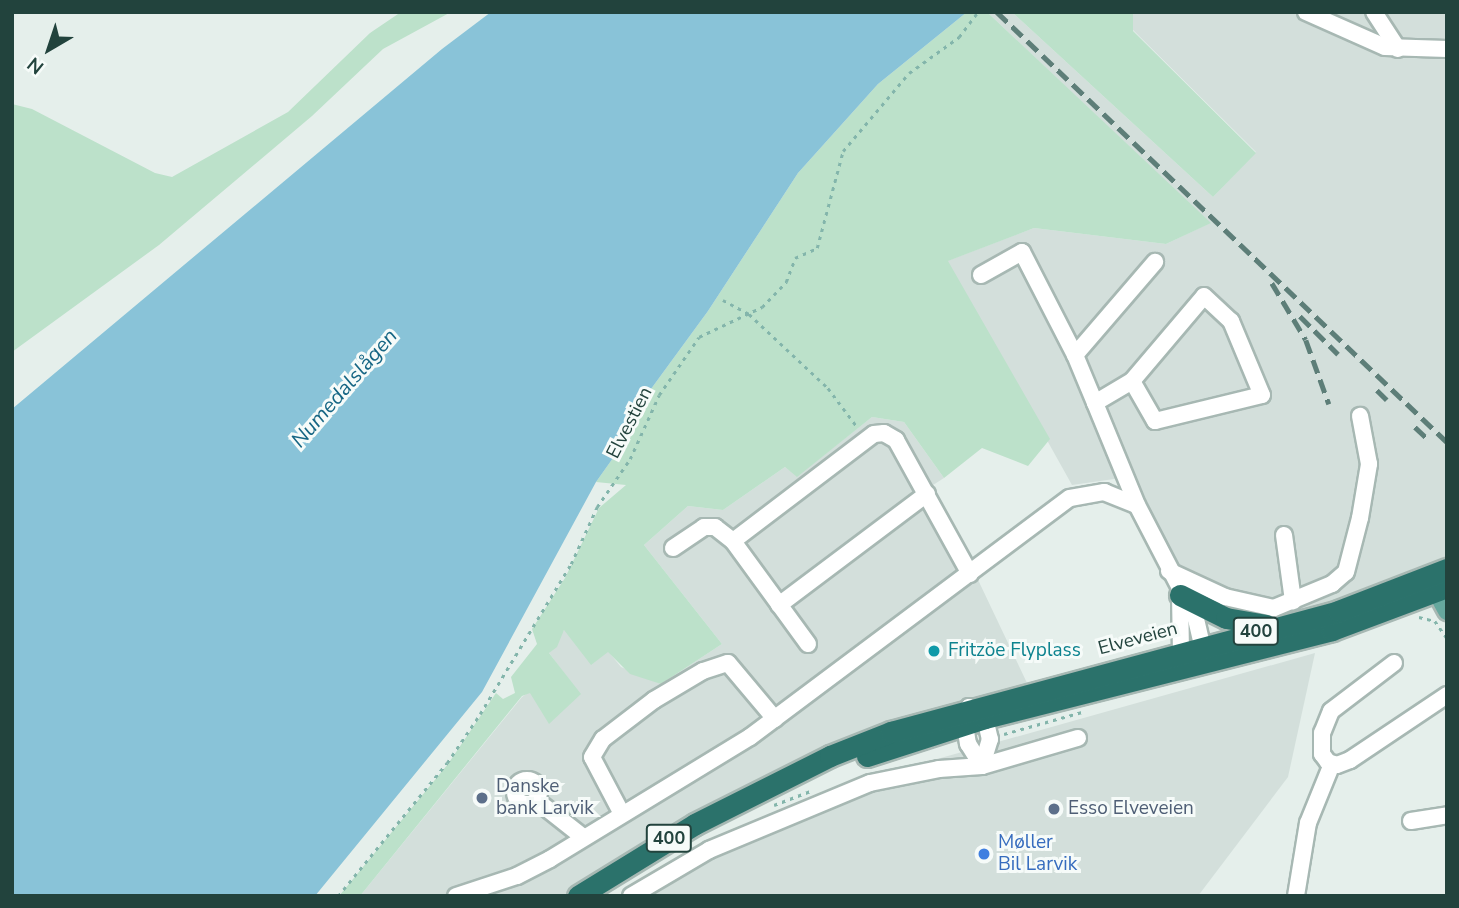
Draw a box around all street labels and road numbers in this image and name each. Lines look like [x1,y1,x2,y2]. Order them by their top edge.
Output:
street label: Elvestien [602,383,658,463]
road number: 400 [1232,616,1280,646]
street label: Elveveien [1096,617,1180,661]
road number: 400 [644,824,694,852]

